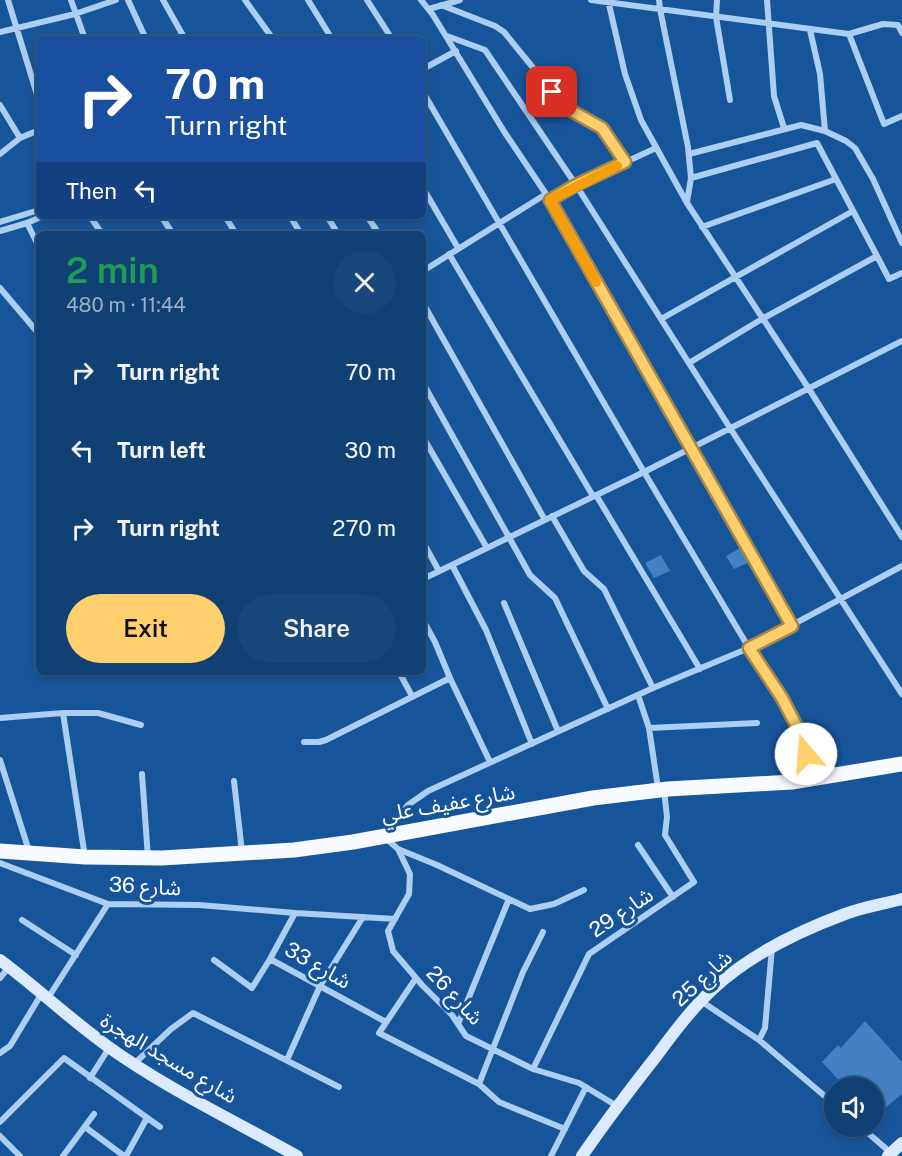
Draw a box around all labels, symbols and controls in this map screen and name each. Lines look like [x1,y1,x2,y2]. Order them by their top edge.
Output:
text: 70 m [165,59,265,108]
icon: right [66,60,144,138]
pin [526,66,577,117]
icon: arrive [535,75,568,108]
text: Turn right [165,109,288,141]
icon: left [129,174,162,207]
text: Then [66,178,117,204]
text: 2 min [66,249,159,291]
button: close [333,251,396,314]
text: 480 m · 11:44 [66,293,186,317]
icon: right [66,356,99,389]
text: Turn right [117,359,220,385]
text: 70 m [345,359,396,385]
icon: left [66,434,99,467]
text: Turn left [117,437,206,463]
text: 30 m [344,437,396,463]
icon: right [66,512,99,545]
text: Turn right [117,515,220,541]
text: 270 m [332,515,396,541]
button: Exit [66,594,225,663]
button: Share [237,594,396,663]
position arrow [774,722,838,786]
street label: شارع عفيف علي [379,779,517,831]
street label: شارع 36 [108,872,182,903]
street label: شارع 29 [584,882,659,945]
street label: شارع 33 [279,936,356,997]
street label: شارع 25 [667,945,739,1014]
street label: شارع 26 [419,960,489,1032]
street label: شارع مسجد الهجرة [95,1007,242,1111]
map controls [824,1077,884,1137]
button: sound [824,1077,884,1137]

